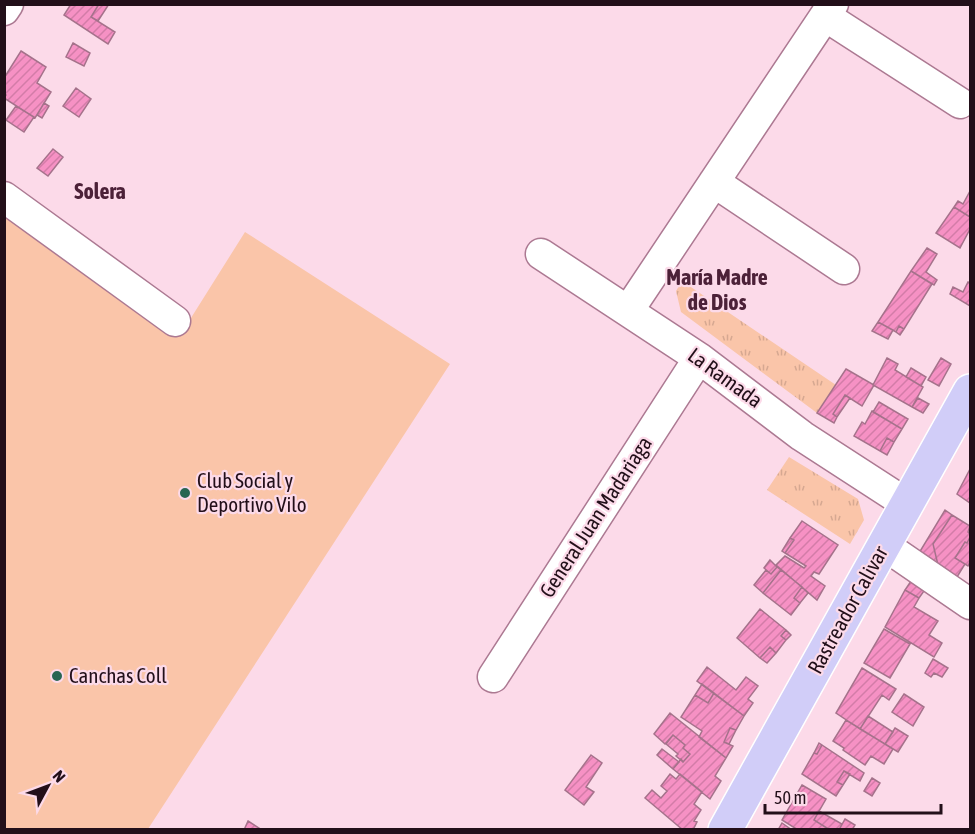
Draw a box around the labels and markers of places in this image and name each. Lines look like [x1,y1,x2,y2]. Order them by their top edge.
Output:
place label: Club Social y Deportivo Vilo [197,468,307,516]
marker: Club Social y Deportivo Vilo [178,486,192,500]
place label: Canchas Coll [69,663,167,687]
marker: Canchas Coll [50,669,64,683]

